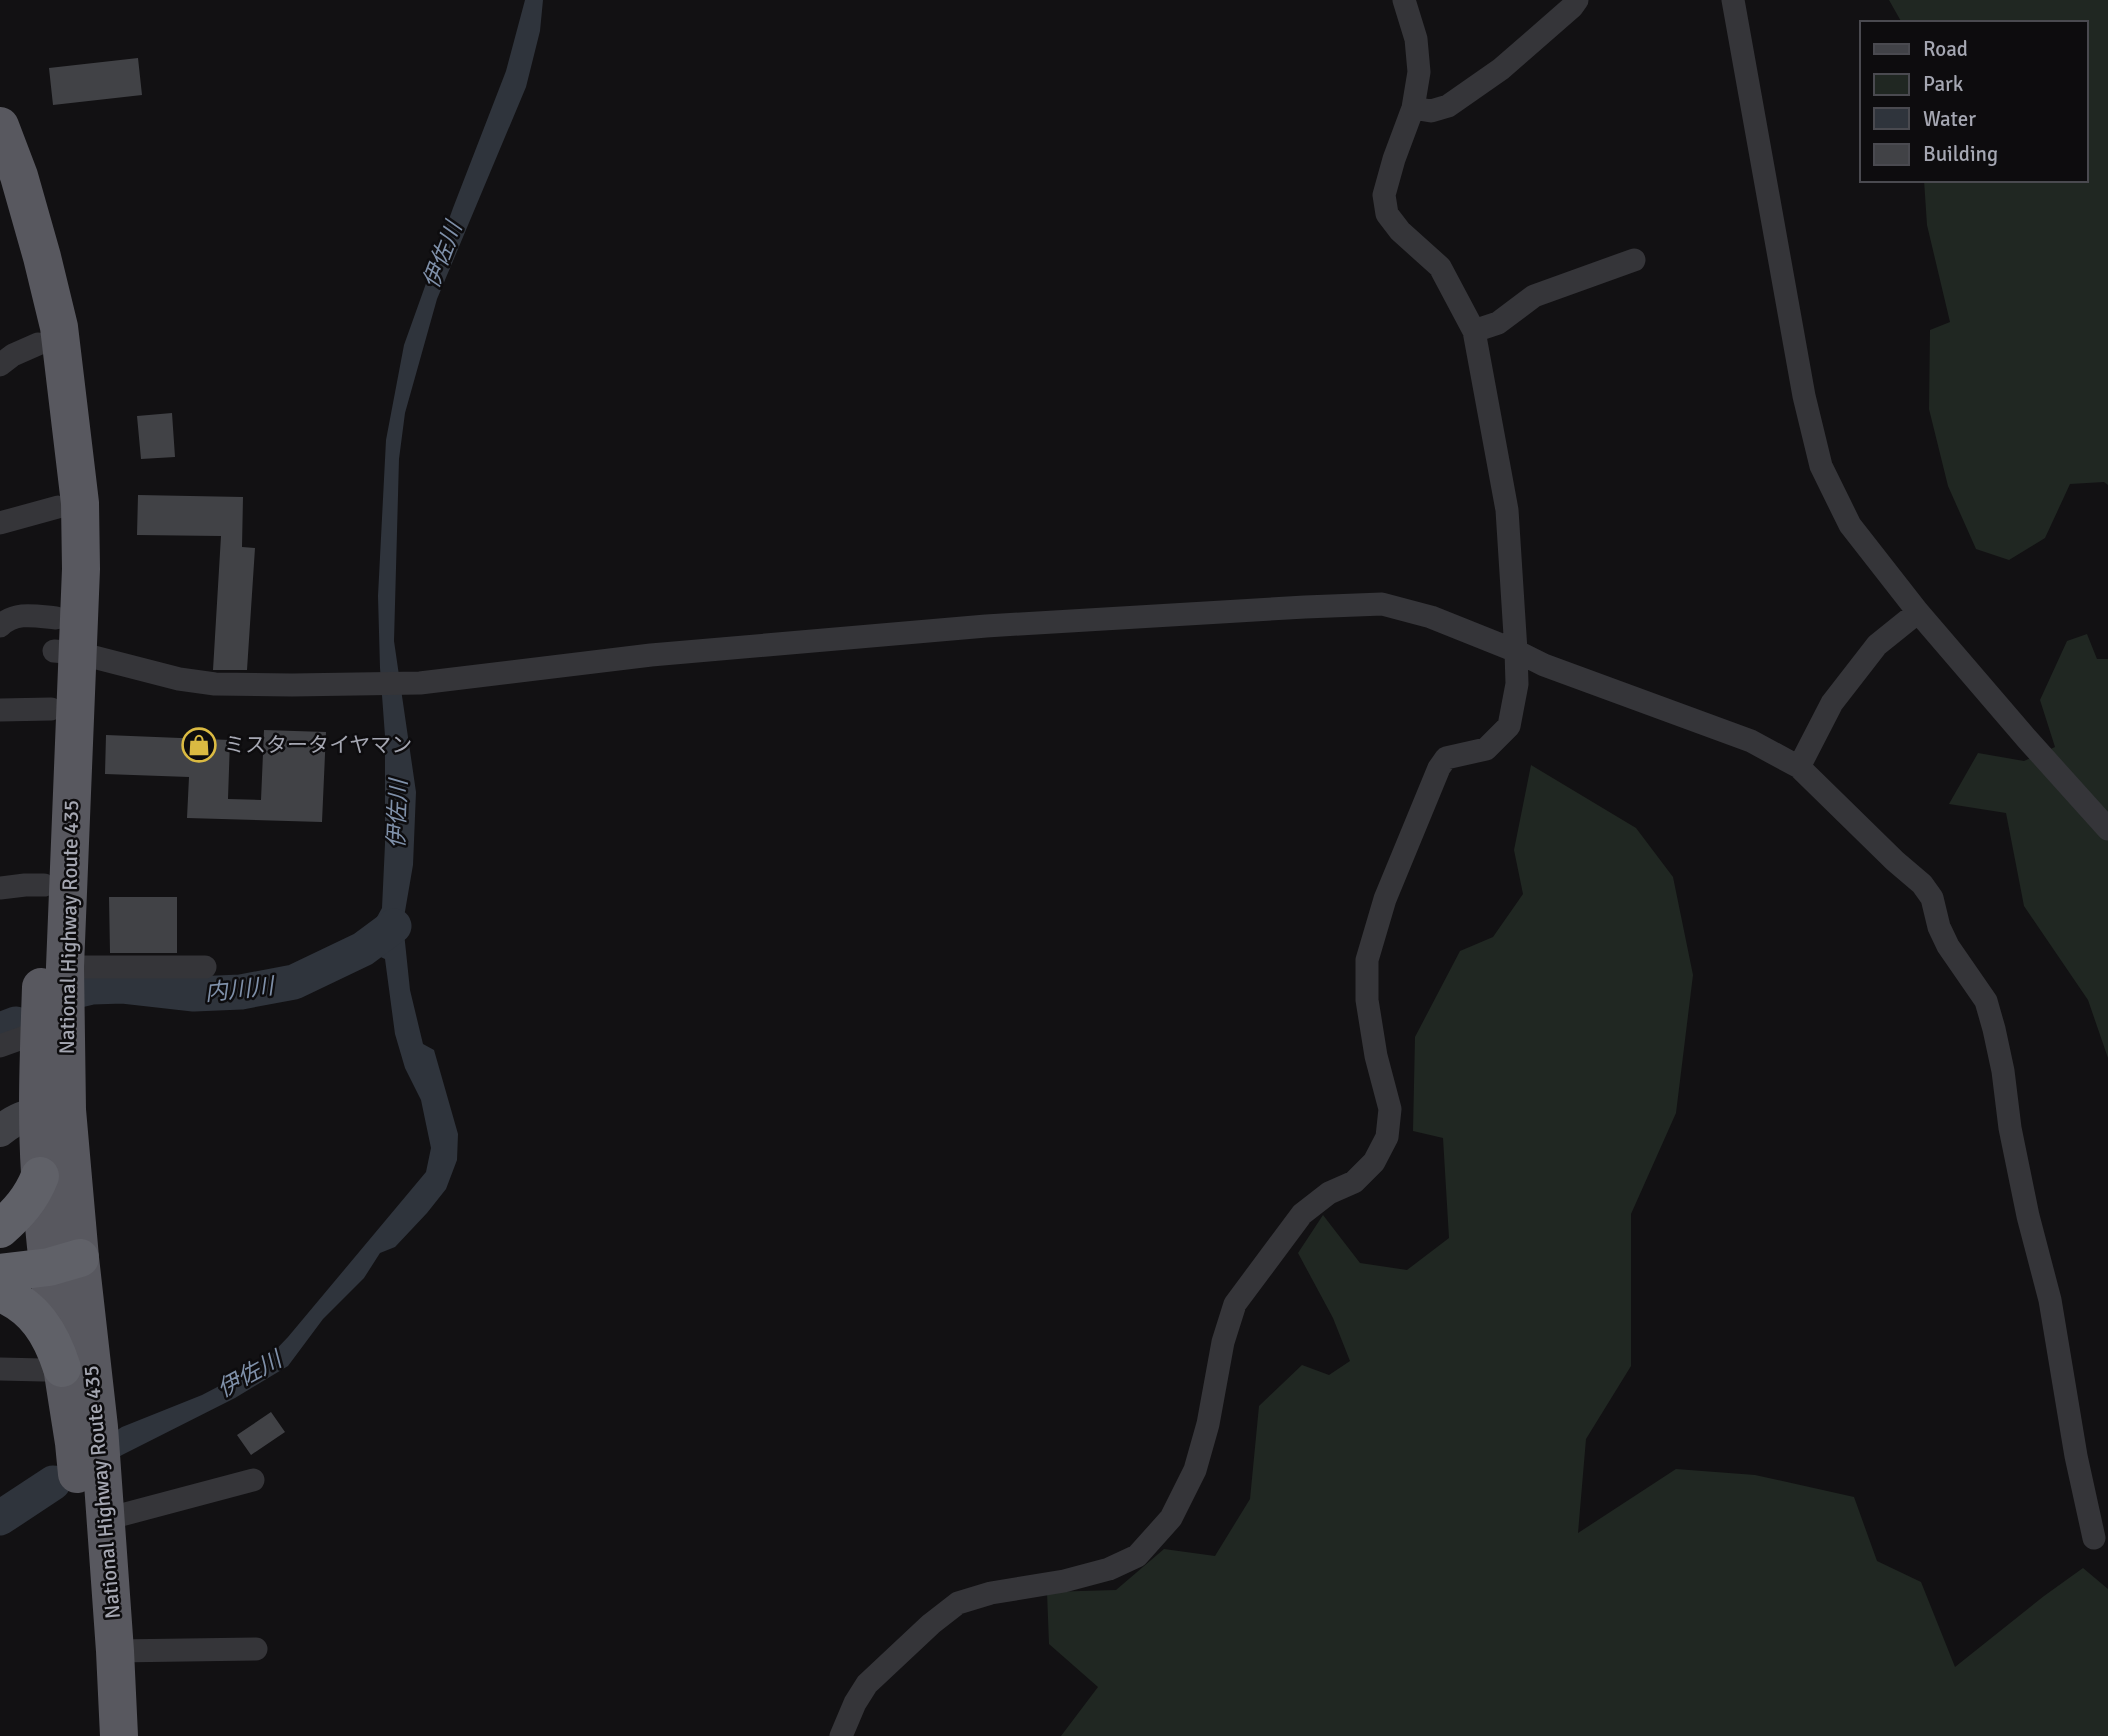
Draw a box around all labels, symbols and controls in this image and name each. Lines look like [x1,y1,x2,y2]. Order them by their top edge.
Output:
legend [1860,21,2087,182]
text: Road [1923,36,1968,62]
text: Park [1923,71,1964,97]
text: Water [1923,106,1976,132]
text: Building [1923,141,1998,167]
water label: 伊佐川 [417,215,469,293]
shop icon: ミスタータイヤマン [180,726,218,764]
place label: ミスタータイヤマン [224,732,412,758]
water label: 伊佐川 [382,776,413,849]
street label: National Highway Route 435 [54,799,84,1055]
water label: 内川川 [203,971,278,1008]
water label: 伊佐川 [212,1344,289,1404]
street label: National Highway Route 435 [78,1364,126,1620]

